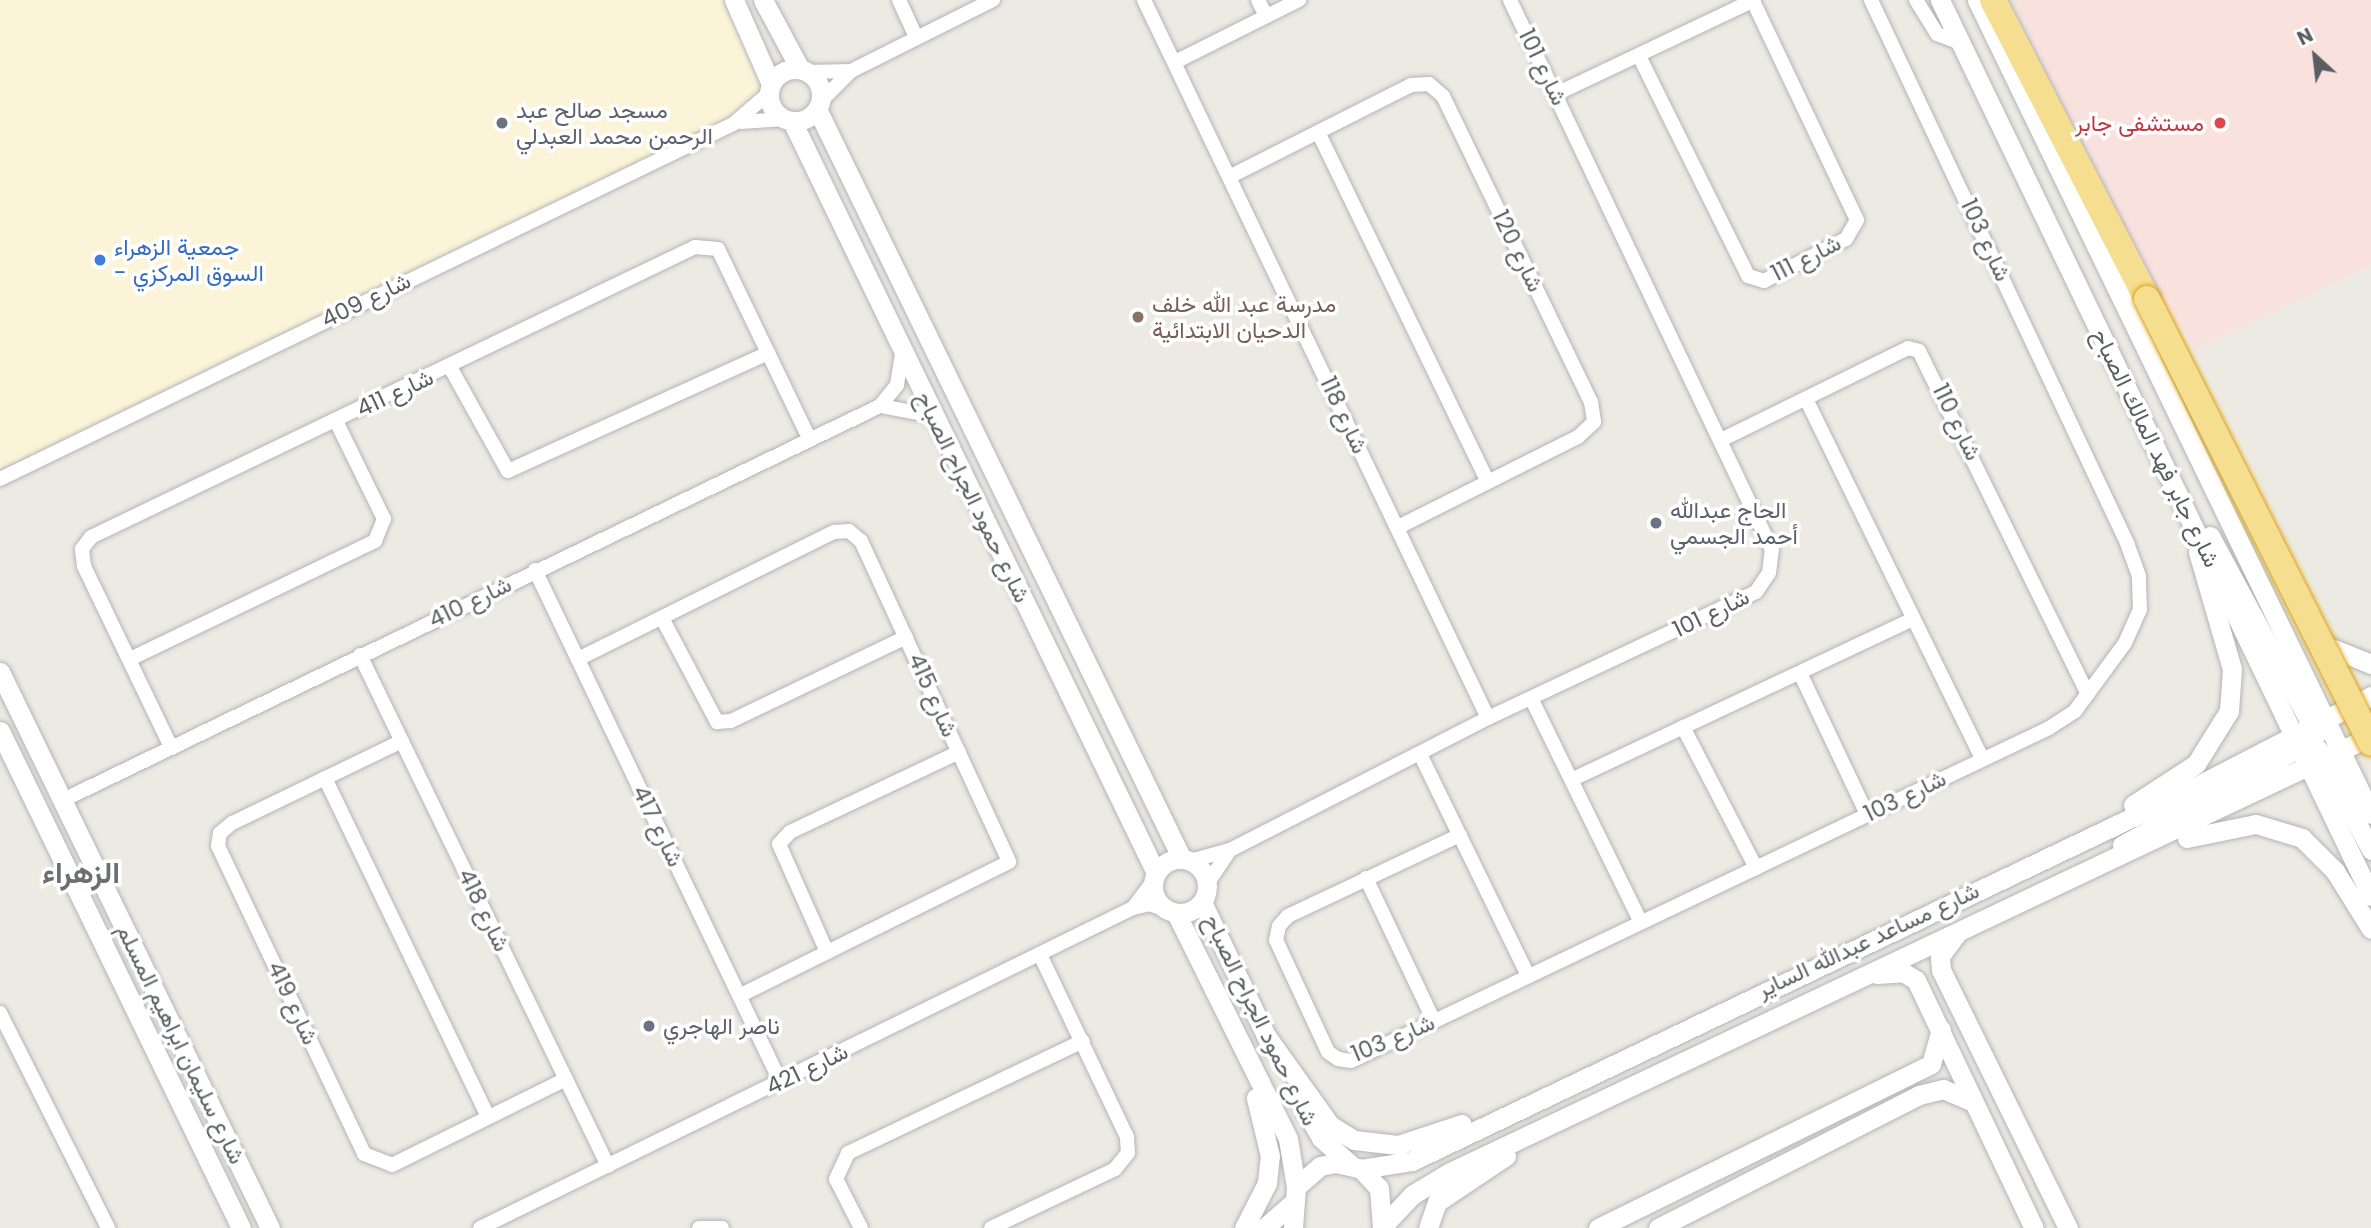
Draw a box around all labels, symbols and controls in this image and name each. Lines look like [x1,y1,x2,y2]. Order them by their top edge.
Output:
north arrow [2280,21,2350,91]
text: N [2293,22,2318,52]
street label: شارع 101 [1513,24,1573,110]
place label: مسجد صالح عبد الرحمن محمد العبدلي [516,96,713,150]
place label: مستشفى جابر [2075,109,2204,137]
marker: مستشفى جابر [2210,113,2230,133]
marker: مسجد صالح عبد الرحمن محمد العبدلي [494,115,510,131]
street label: شارع 103 [1955,194,2017,286]
street label: شارع 120 [1486,206,1550,296]
street label: شارع 111 [1767,229,1845,287]
place label: جمعية الزهراء - السوق المركزي [114,233,264,287]
marker: جمعية الزهراء - السوق المركزي [92,252,108,268]
street label: شارع 409 [317,267,415,333]
place label: مدرسة عبد الله خلف الدحيان الابتدائية [1152,290,1336,344]
marker: مدرسة عبد الله خلف الدحيان الابتدائية [1130,309,1146,325]
street label: شارع جابر فهد المالك الصباح [2086,324,2226,572]
street label: شارع 411 [352,363,438,423]
street label: شارع 118 [1314,372,1374,458]
street label: شارع 110 [1927,379,1987,465]
street label: شارع حمود الجراح الصباح [910,387,1036,607]
place label: الحاج عبدالله أحمد الجسمي [1670,496,1798,550]
marker: الحاج عبدالله أحمد الجسمي [1648,515,1664,531]
street label: شارع 410 [424,570,516,634]
street label: شارع 101 [1668,583,1754,643]
street label: شارع 415 [902,649,964,741]
street label: شارع 103 [1860,764,1950,828]
street label: شارع 417 [627,781,689,871]
district label: الزهراء [42,855,120,891]
street label: شارع 418 [452,864,516,956]
street label: شارع مساعد عبدالله الساير [1753,876,1983,1004]
street label: شارع حمود الجراح الصباح [1198,910,1324,1130]
street label: شارع سليمان ابراهيم المسلم [111,920,251,1168]
street label: شارع 419 [262,957,324,1049]
street label: شارع 103 [1347,1008,1439,1068]
place label: ناصر الهاجري [663,1012,780,1040]
marker: ناصر الهاجري [641,1018,657,1034]
street label: شارع 421 [762,1037,852,1101]

